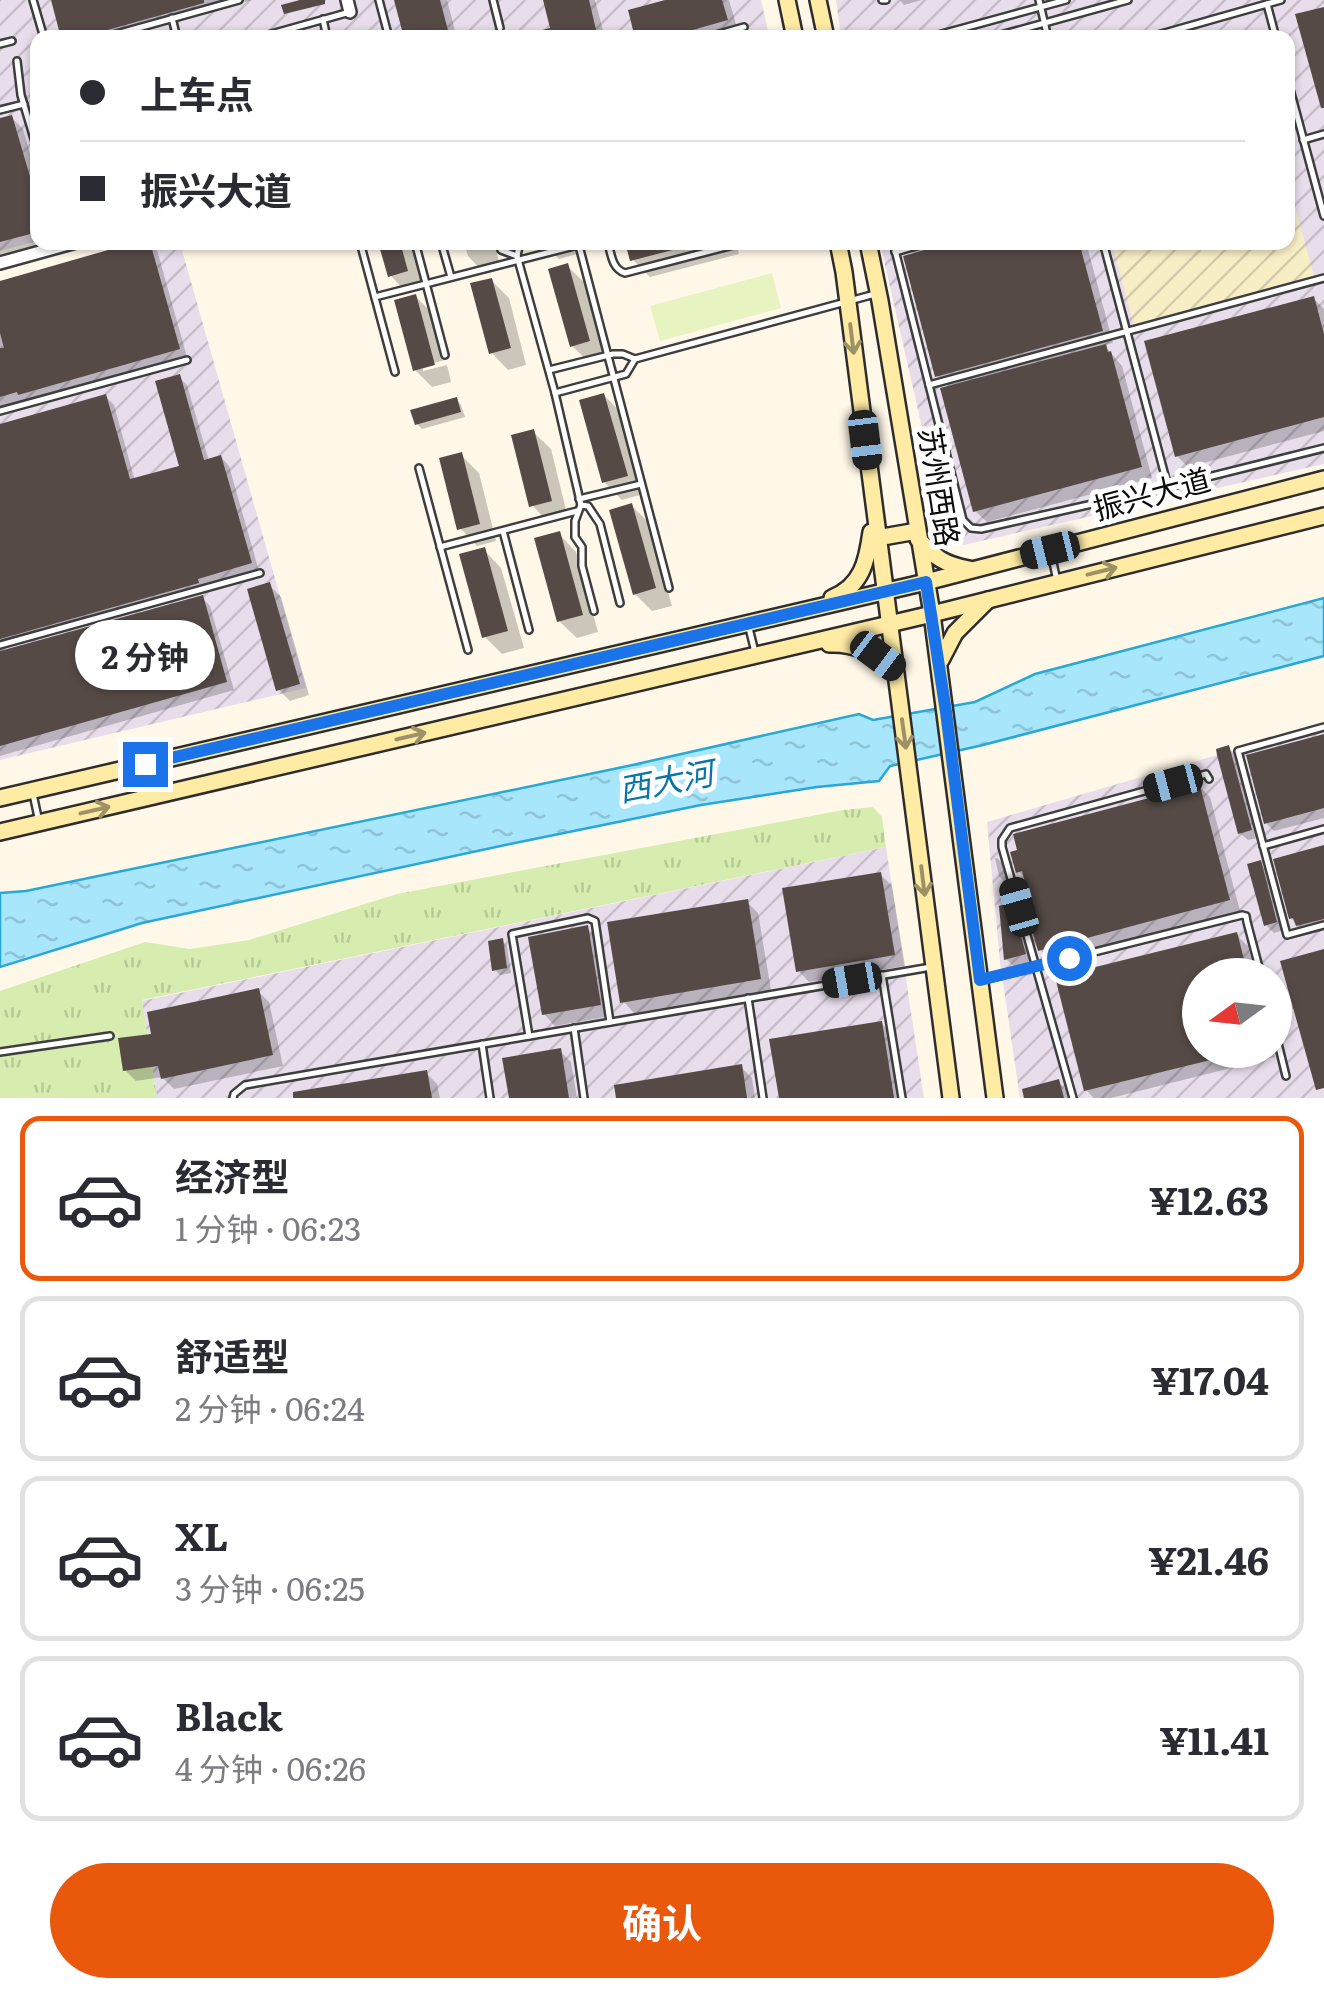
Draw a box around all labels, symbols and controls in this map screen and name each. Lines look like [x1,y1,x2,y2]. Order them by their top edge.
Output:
text: 上车点 [140,64,254,121]
text: 振兴大道 [140,160,292,217]
one-way arrow [843,322,862,354]
car [846,408,884,472]
street label: 苏州西路 [910,424,972,549]
street label: 振兴大道 [1088,455,1215,529]
car [1017,528,1083,572]
one-way arrow [1085,561,1117,579]
callout: 2 分钟 [75,619,215,689]
car [845,626,911,686]
text: 2 分钟 [101,631,189,679]
one-way arrow [895,717,913,749]
one-way arrow [394,726,426,744]
route end [123,742,168,787]
water label: 西大河 [614,745,723,812]
car [1140,761,1206,805]
one-way arrow [78,800,110,818]
one-way arrow [915,865,933,897]
car [996,874,1042,940]
route start [1047,936,1092,981]
north arrow [1182,958,1292,1068]
map controls [1182,958,1292,1068]
car [820,960,884,1000]
text: 经济型 [175,1146,289,1203]
icon: car [55,1154,145,1244]
text: ¥12.63 [1149,1170,1269,1227]
text: 1 分钟 · 06:23 [175,1203,361,1251]
text: 舒适型 [175,1326,289,1383]
icon: car [55,1334,145,1424]
text: ¥17.04 [1150,1350,1269,1407]
text: 2 分钟 · 06:24 [175,1383,365,1431]
text: XL [175,1506,228,1563]
icon: car [55,1514,145,1604]
text: ¥21.46 [1148,1530,1269,1587]
text: 3 分钟 · 06:25 [175,1563,365,1611]
text: Black [175,1686,283,1743]
icon: car [55,1694,145,1784]
text: ¥11.41 [1159,1710,1269,1767]
text: 4 分钟 · 06:26 [175,1743,366,1791]
button: 确认 [50,1863,1274,1978]

